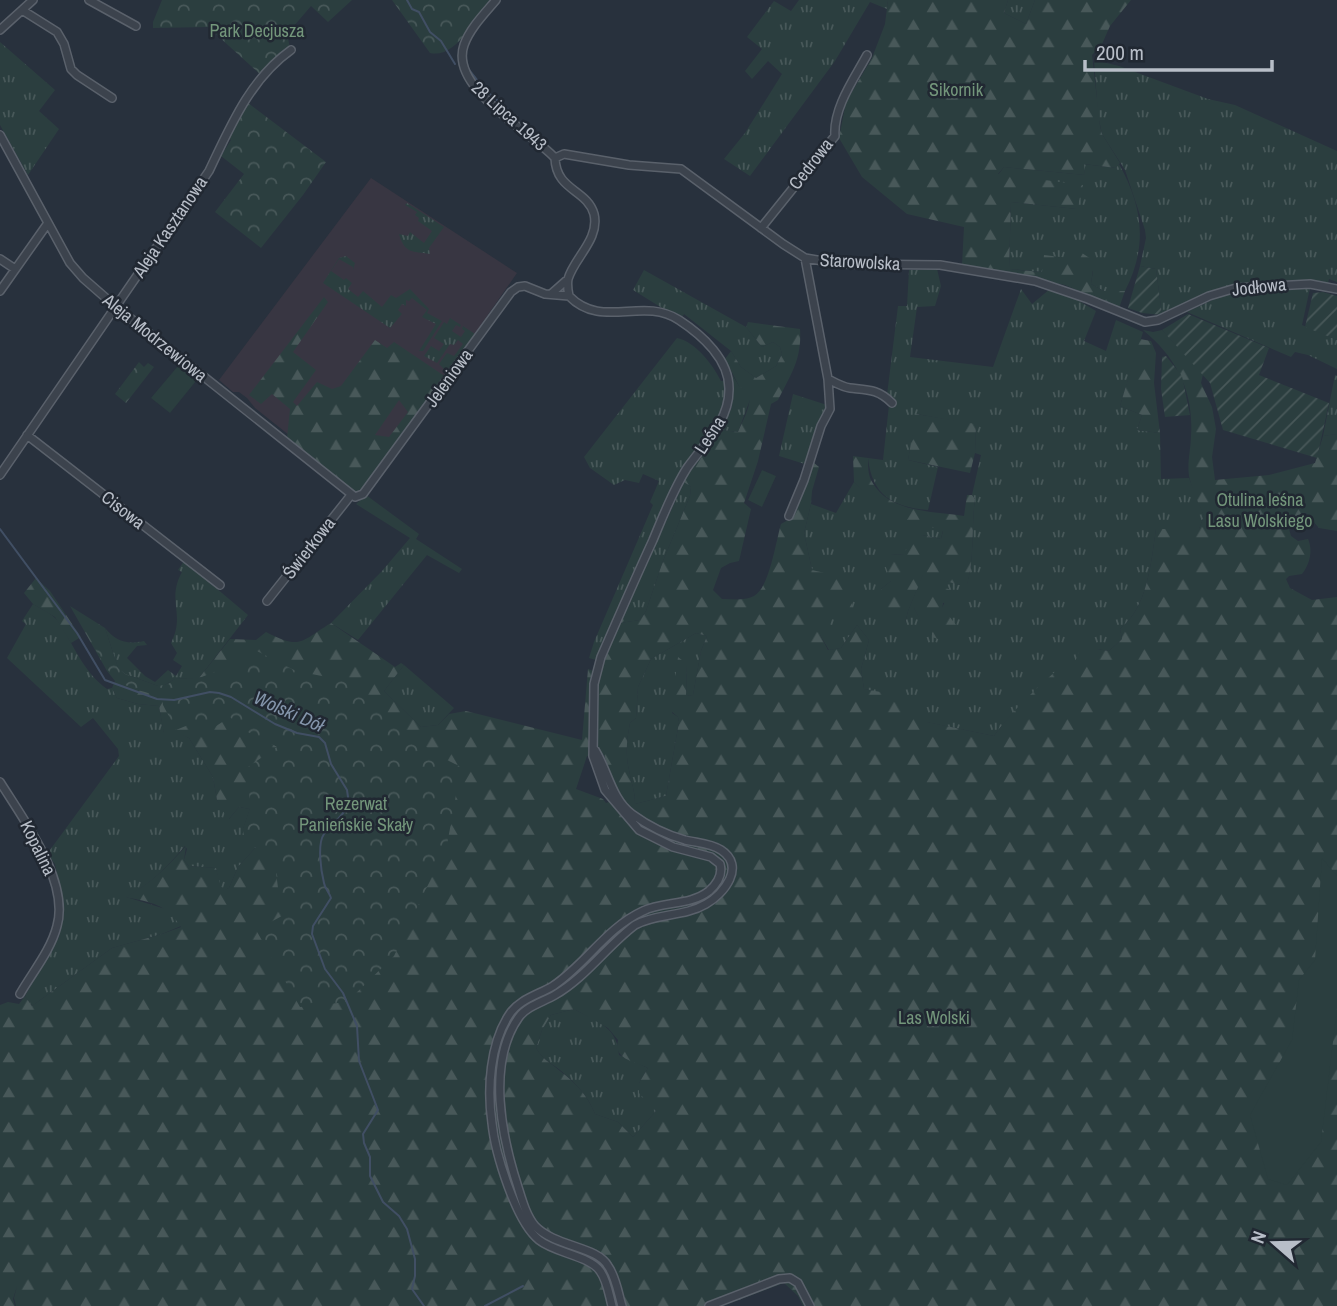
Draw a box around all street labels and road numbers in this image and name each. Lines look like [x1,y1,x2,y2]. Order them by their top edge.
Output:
street label: 28 Lipca 1943 [466,75,552,156]
street label: Cedrowa [783,133,839,195]
street label: Aleja Kasztanowa [126,171,213,283]
street label: Starowolska [819,247,901,276]
street label: Jodłowa [1231,271,1287,302]
street label: Aleja Modrzewiowa [97,287,213,388]
street label: Jeleniowa [419,343,478,412]
street label: Leśna [688,411,731,458]
street label: Cisowa [96,485,150,535]
street label: Świerkowa [277,512,341,584]
street label: Kopalina [14,816,62,879]

